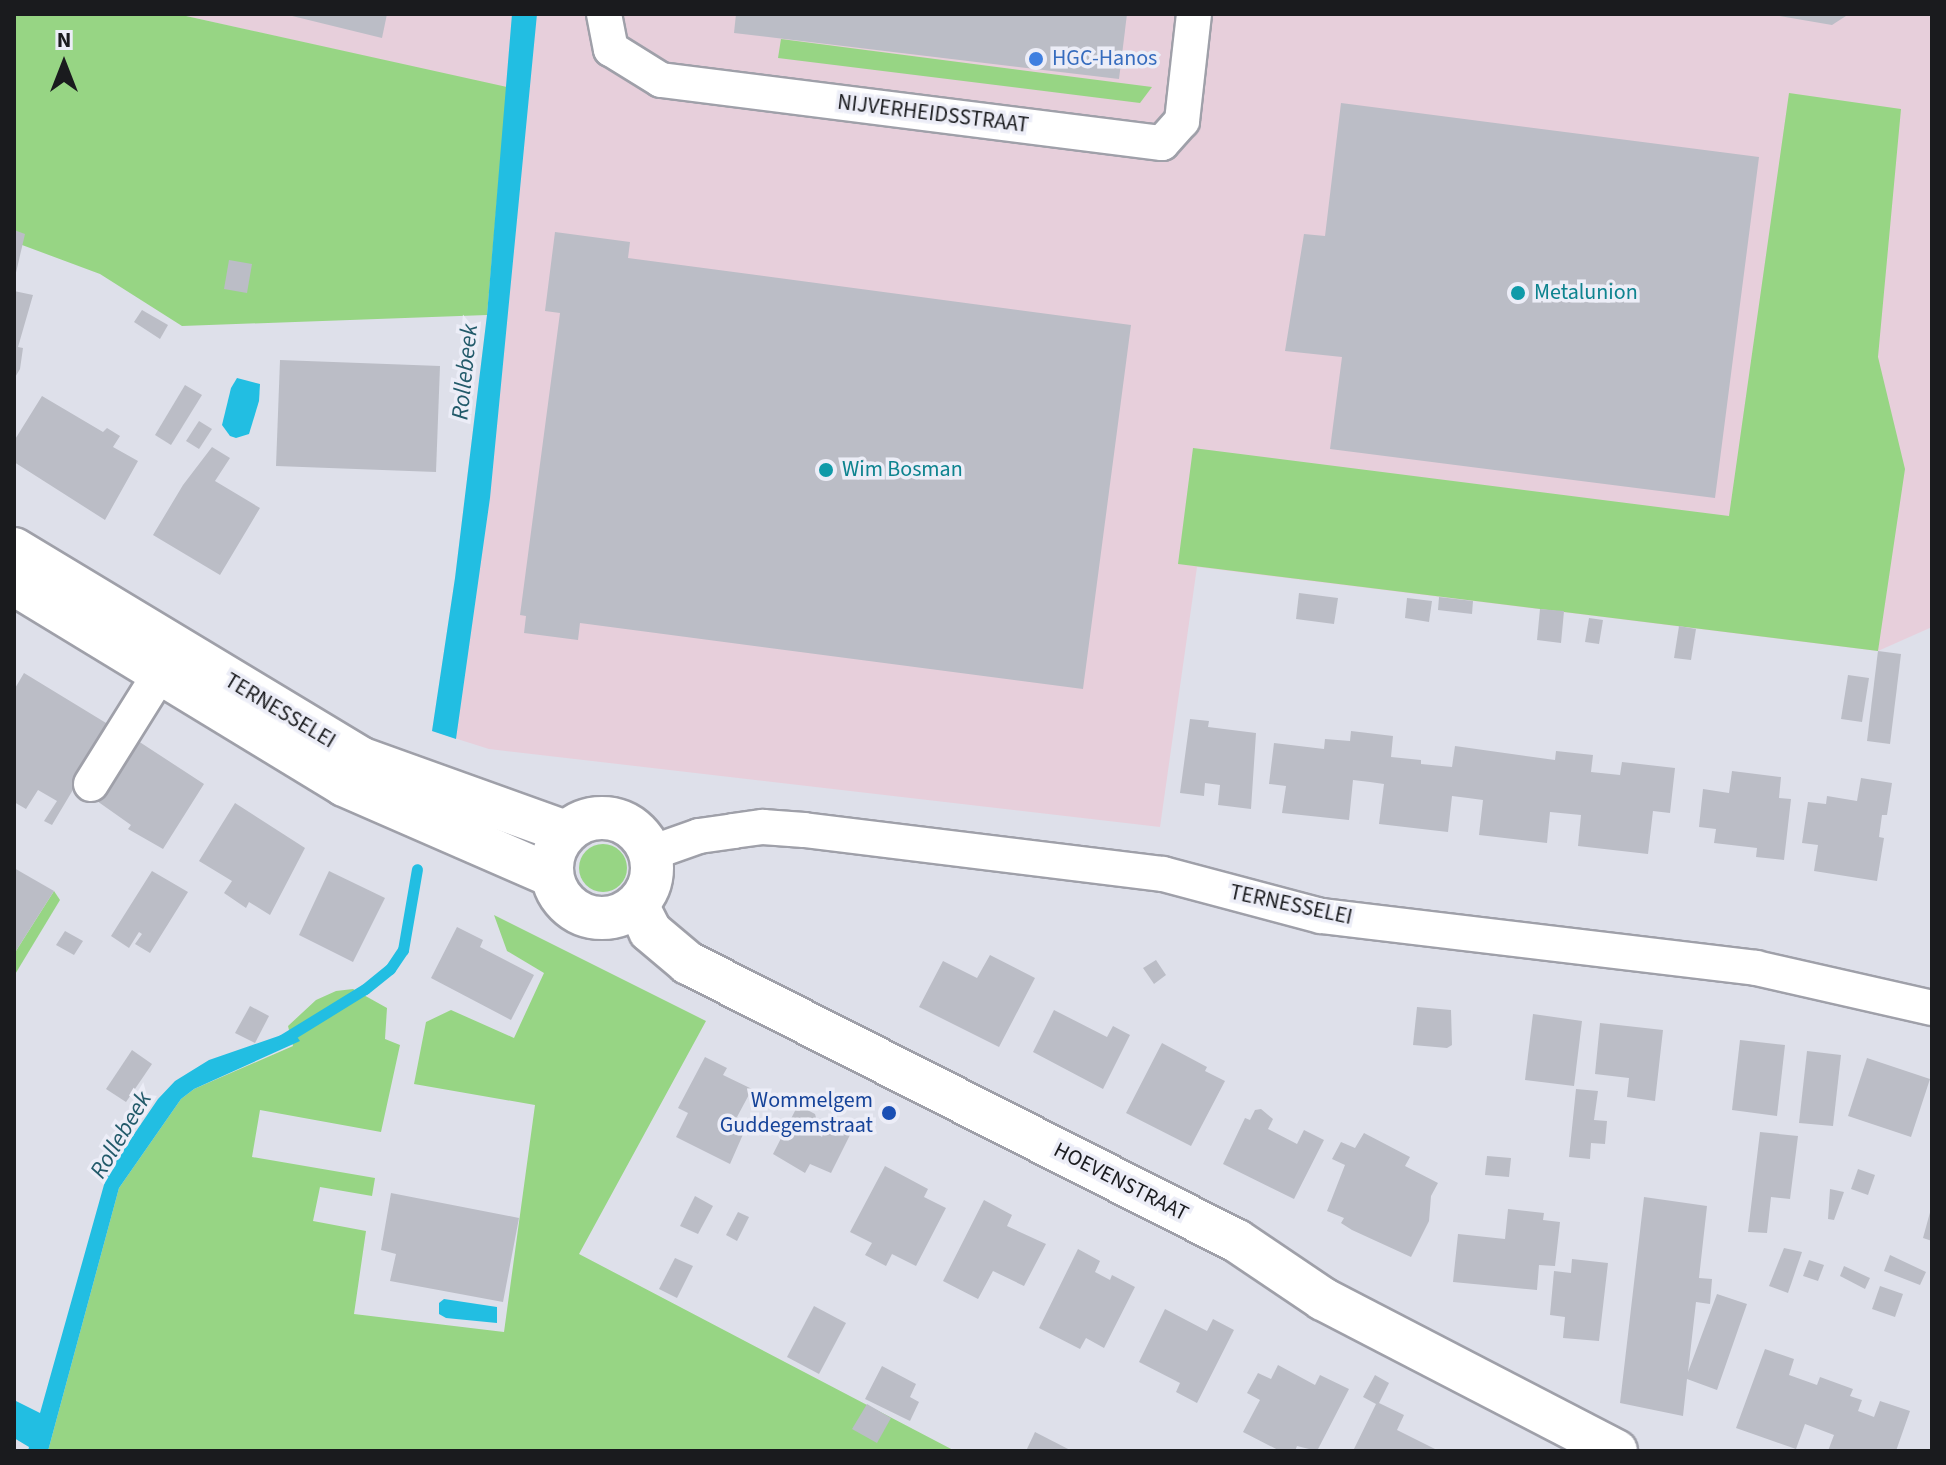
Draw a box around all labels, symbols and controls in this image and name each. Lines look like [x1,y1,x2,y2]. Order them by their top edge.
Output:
north arrow [24,24,104,104]
text: N [57,24,71,56]
place label: HGC-Hanos [1052,46,1157,72]
marker: HGC-Hanos [1027,50,1045,68]
street label: NIJVERHEIDSSTRAAT [836,89,1030,139]
place label: Metalunion [1534,280,1638,306]
marker: Metalunion [1509,284,1527,302]
water label: Rollebeek [446,323,484,421]
place label: Wim Bosman [842,457,963,483]
marker: Wim Bosman [817,461,835,479]
street label: TERNESSELEI [220,668,340,754]
street label: TERNESSELEI [1227,879,1355,931]
water label: Rollebeek [84,1086,158,1184]
place label: Wommelgem Guddegemstraat [720,1087,873,1138]
marker: Wommelgem Guddegemstraat [880,1104,898,1122]
street label: HOEVENSTRAAT [1049,1137,1193,1227]

